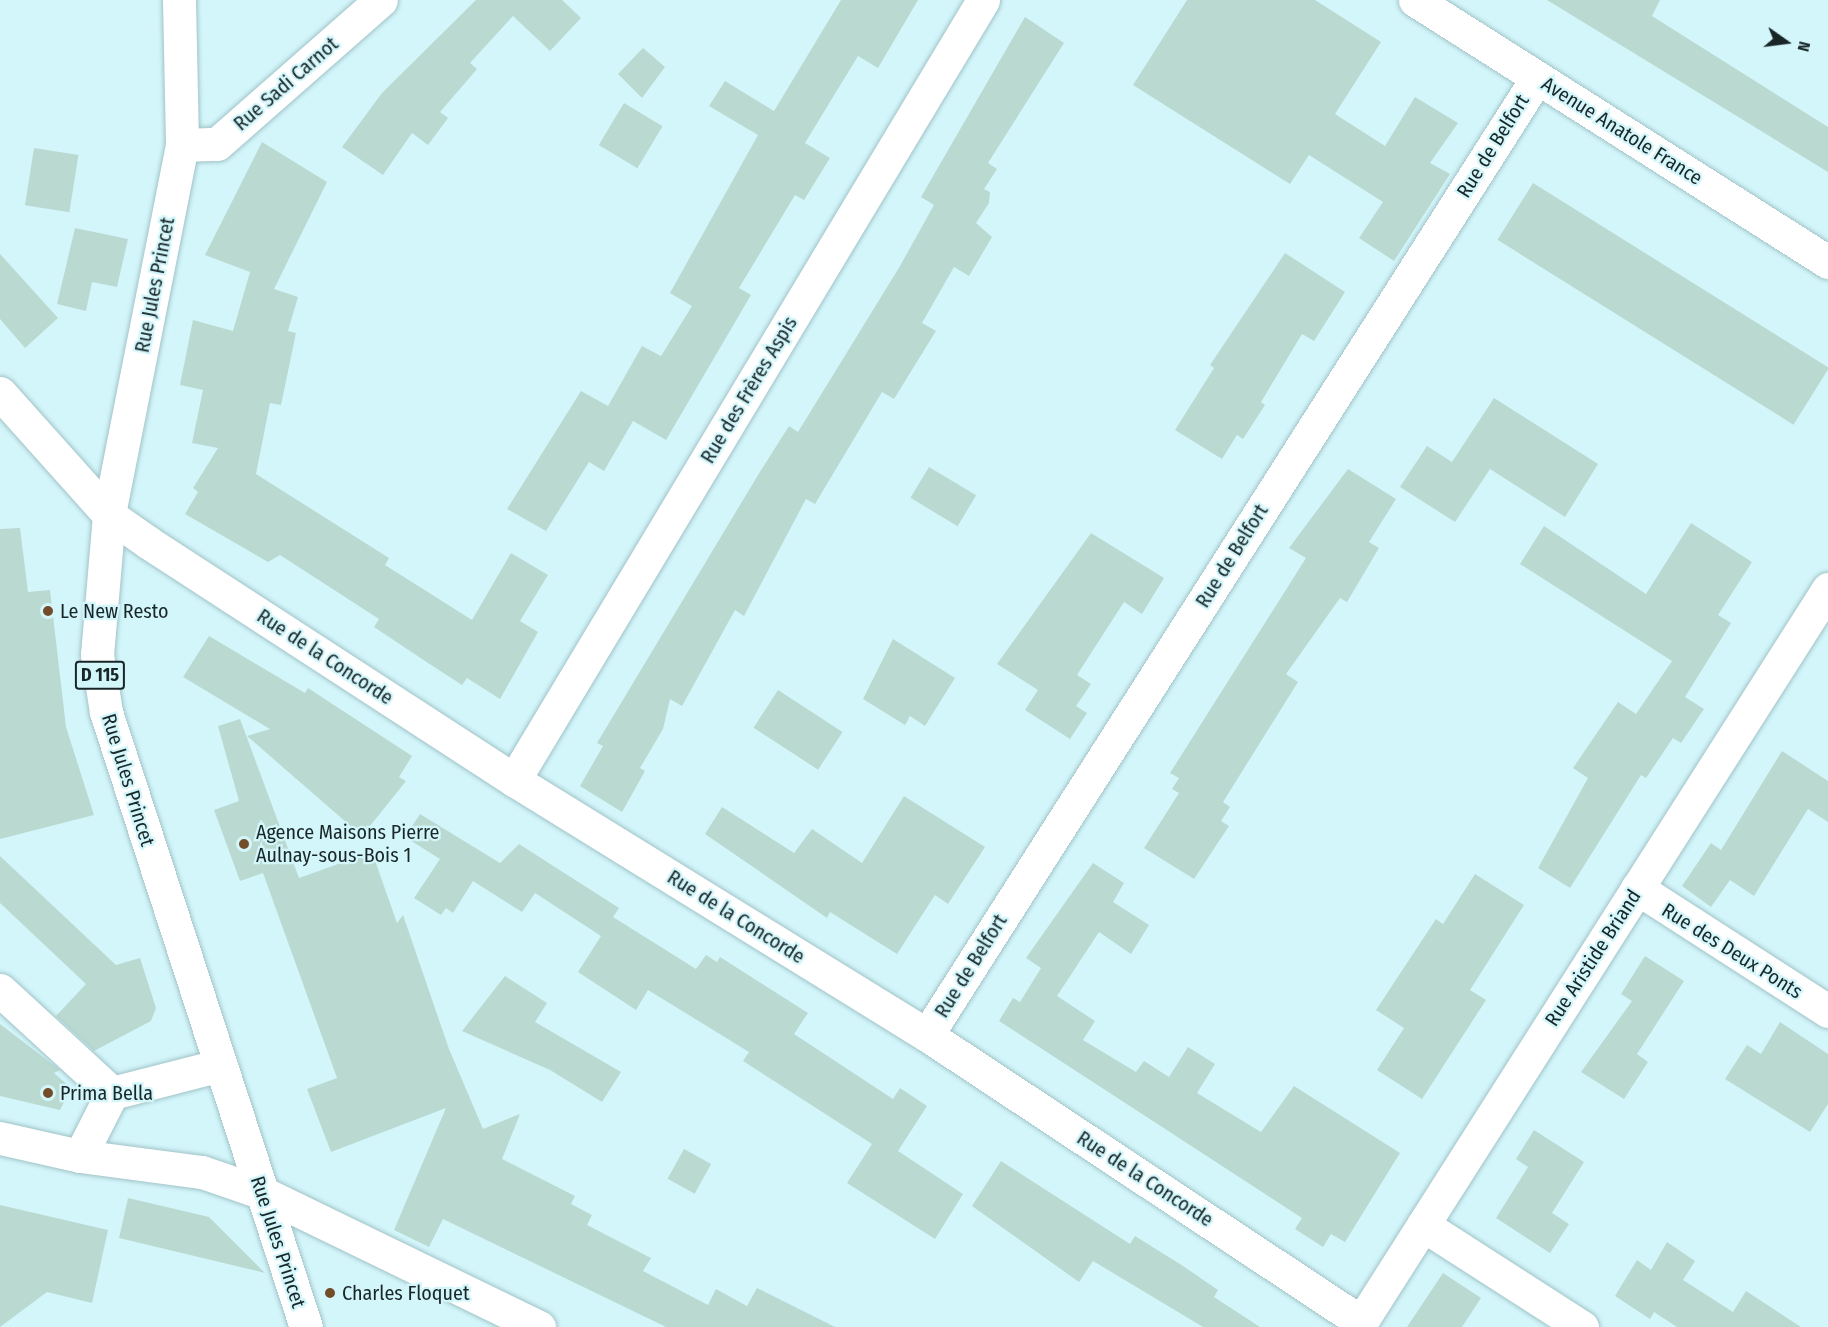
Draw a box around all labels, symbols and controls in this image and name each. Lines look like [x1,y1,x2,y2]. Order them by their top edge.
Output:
north arrow [1756,12,1816,72]
street label: Rue Sadi Carnot [229,32,343,136]
text: N [1794,40,1814,53]
street label: Avenue Anatole France [1537,72,1707,190]
street label: Rue de Belfort [1452,90,1534,202]
street label: Rue Jules Princet [130,215,180,355]
street label: Rue des Frères Aspis [696,312,802,468]
street label: Rue de Belfort [1191,500,1273,612]
place label: Le New Resto [60,599,169,623]
marker: Le New Resto [41,604,55,618]
street label: Rue de la Concorde [252,604,398,710]
road number: D 115 [74,660,126,690]
street label: Rue Jules Princet [96,711,160,849]
place label: Agence Maisons Pierre Aulnay-sous-Bois 1 [256,820,439,867]
marker: Agence Maisons Pierre Aulnay-sous-Bois 1 [237,837,251,851]
street label: Rue de la Concorde [663,865,809,969]
street label: Rue Aristide Briand [1540,885,1646,1031]
street label: Rue des Deux Ponts [1657,898,1807,1004]
street label: Rue de Belfort [930,910,1012,1022]
place label: Prima Bella [60,1081,153,1105]
marker: Prima Bella [41,1086,55,1100]
street label: Rue de la Concorde [1072,1126,1218,1232]
street label: Rue Jules Princet [245,1173,311,1311]
place label: Charles Floquet [342,1281,469,1305]
marker: Charles Floquet [323,1286,337,1300]

